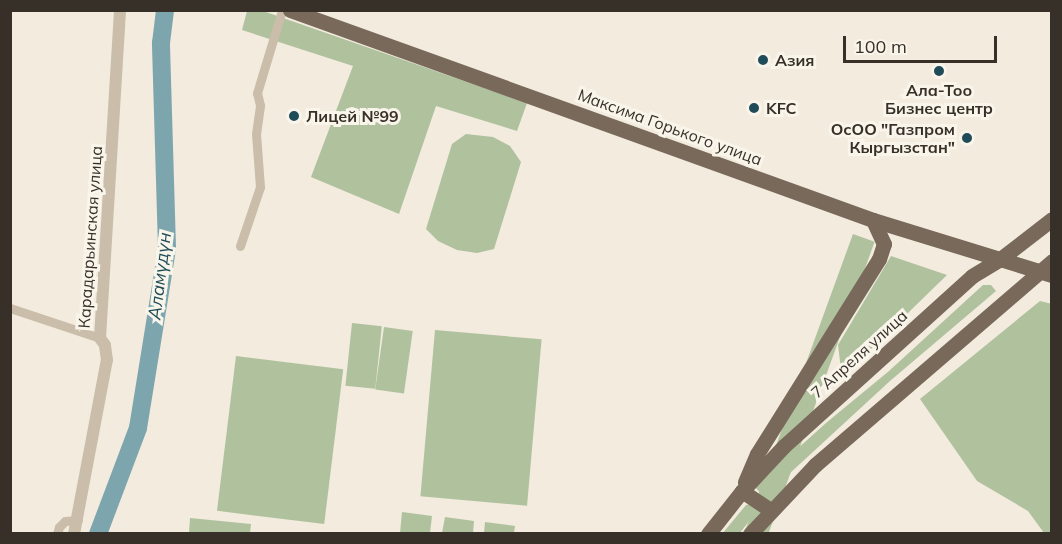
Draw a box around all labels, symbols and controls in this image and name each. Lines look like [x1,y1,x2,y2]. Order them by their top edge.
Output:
scale bar [846,24,1000,62]
text: 100 m [854,35,907,58]
place label: Азия [775,50,814,70]
marker: Азия [756,53,770,67]
marker: Ала-Тоо Бизнес центр [932,64,946,78]
place label: Ала-Тоо Бизнес центр [885,80,993,118]
street label: Максима Горького улица [575,85,765,169]
place label: KFC [766,98,797,118]
marker: KFC [747,101,761,115]
place label: Лицей №99 [306,106,399,126]
marker: Лицей №99 [287,109,301,123]
place label: ОсОО "Газпром Кыргызстан" [831,119,955,157]
marker: ОсОО "Газпром Кыргызстан" [960,131,974,145]
street label: Карадарьинская улица [74,145,106,329]
water label: Аламүдүн [144,231,176,321]
street label: 7 Апреля улица [807,306,911,402]

